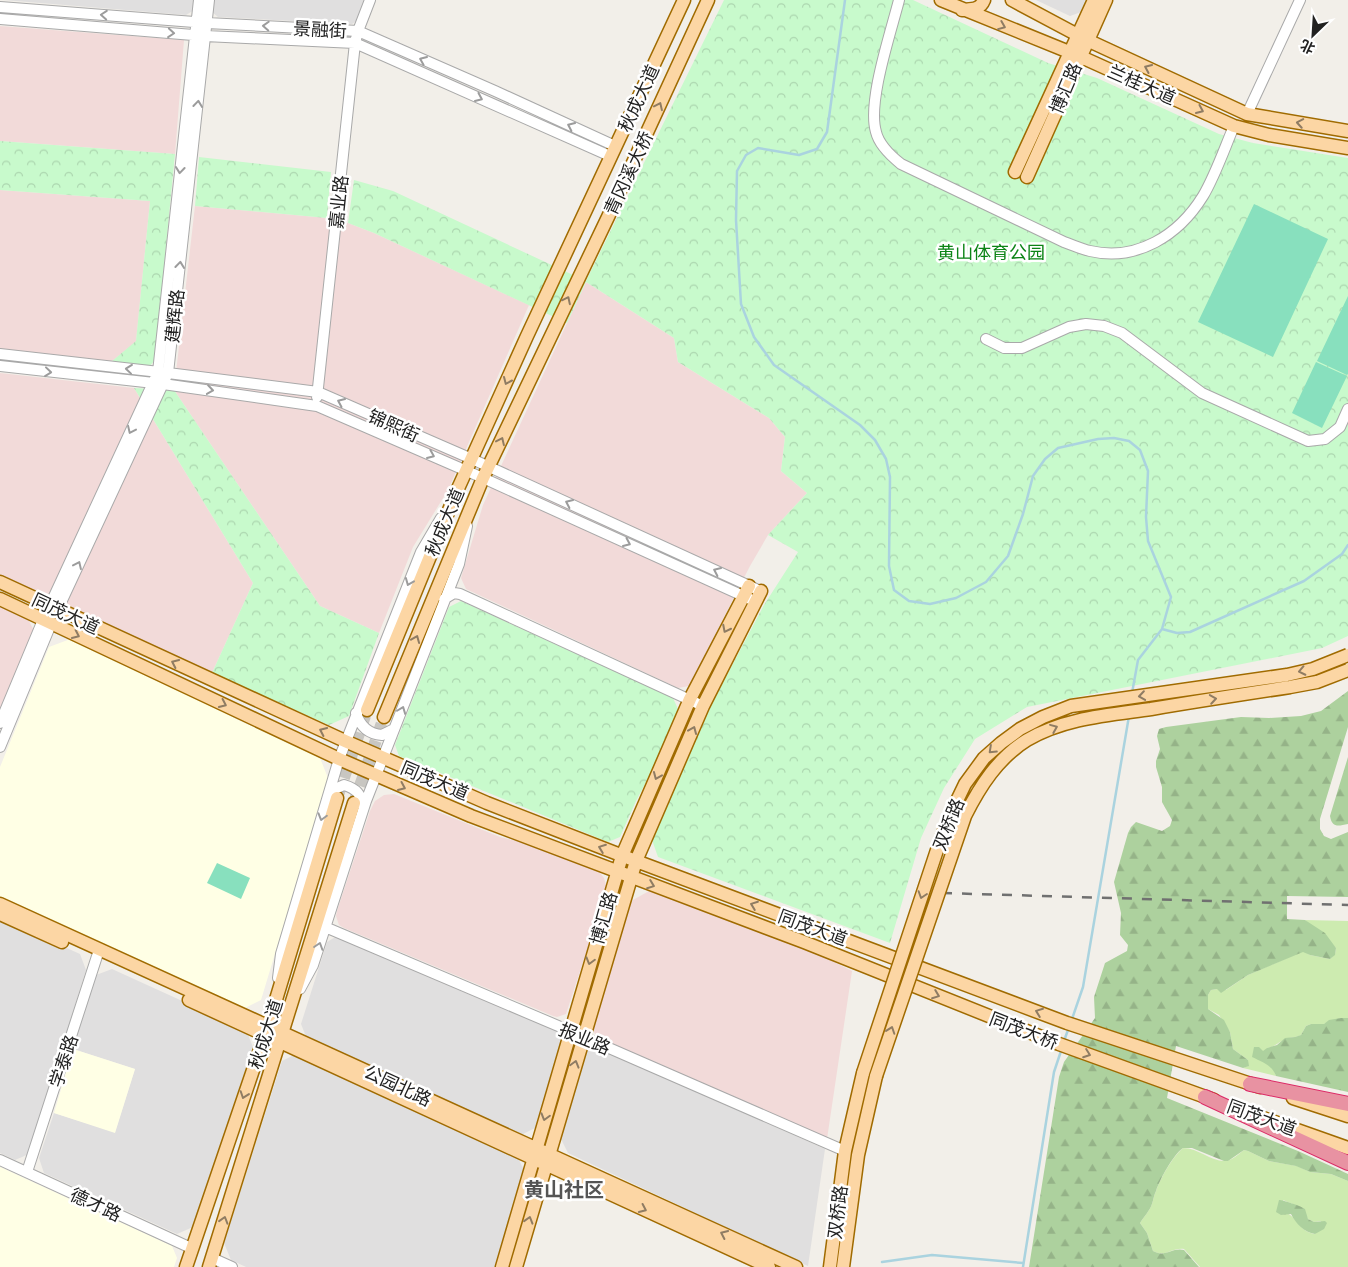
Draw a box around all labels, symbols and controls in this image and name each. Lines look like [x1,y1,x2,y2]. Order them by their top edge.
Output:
one-way arrow [100,9,108,20]
north arrow [1288,10,1338,60]
street label: 景融街 [292,17,348,41]
one-way arrow [997,19,1006,30]
one-way arrow [262,21,270,32]
one-way arrow [167,27,175,38]
text: 北 [1297,37,1317,58]
one-way arrow [419,55,428,66]
street label: 博汇路 [1044,59,1086,117]
street label: 兰桂大道 [1105,59,1179,109]
street label: 秋成大道 [613,61,663,135]
one-way arrow [1144,64,1153,75]
one-way arrow [474,92,483,102]
one-way arrow [192,99,203,107]
one-way arrow [653,102,663,111]
one-way arrow [1195,104,1204,114]
one-way arrow [1296,118,1304,128]
one-way arrow [567,122,576,132]
street label: 青冈溪大桥 [599,128,657,218]
one-way arrow [175,166,186,174]
street label: 嘉业路 [324,174,352,230]
park label: 黄山体育公园 [937,241,1045,263]
one-way arrow [174,261,185,269]
street label: 建辉路 [160,288,188,344]
one-way arrow [561,296,572,305]
one-way arrow [125,364,133,375]
one-way arrow [45,366,53,377]
one-way arrow [502,376,513,385]
one-way arrow [206,385,214,395]
one-way arrow [337,397,346,408]
street label: 锦熙街 [365,404,423,446]
one-way arrow [126,425,137,434]
one-way arrow [494,438,504,447]
one-way arrow [426,449,435,459]
street label: 秋成大道 [420,485,468,559]
one-way arrow [565,499,574,510]
one-way arrow [622,537,631,548]
one-way arrow [72,561,83,570]
one-way arrow [713,567,722,577]
one-way arrow [404,578,414,586]
street label: 同茂大道 [29,588,103,638]
one-way arrow [722,623,732,632]
one-way arrow [71,629,80,639]
one-way arrow [410,635,421,644]
one-way arrow [171,659,180,669]
one-way arrow [1298,665,1307,676]
one-way arrow [1137,690,1146,700]
one-way arrow [1209,694,1217,705]
one-way arrow [218,698,227,708]
one-way arrow [395,706,406,715]
one-way arrow [1049,724,1058,735]
one-way arrow [686,726,697,735]
one-way arrow [319,727,328,737]
one-way arrow [989,744,998,753]
street label: 同茂大道 [398,756,472,804]
one-way arrow [652,771,662,779]
one-way arrow [397,780,406,791]
street label: 双桥路 [928,795,968,853]
one-way arrow [317,812,327,820]
one-way arrow [598,843,606,853]
one-way arrow [646,879,655,889]
street label: 博汇路 [585,889,621,947]
one-way arrow [918,890,928,898]
one-way arrow [750,901,758,911]
street label: 同茂大道 [775,904,851,950]
one-way arrow [313,942,323,950]
one-way arrow [586,956,596,965]
one-way arrow [931,989,939,999]
street label: 秋成大道 [243,996,287,1072]
street label: 同茂大桥 [986,1007,1062,1053]
one-way arrow [1035,1008,1044,1018]
street label: 报业路 [556,1017,614,1059]
one-way arrow [885,1026,895,1035]
street label: 学泰路 [44,1032,82,1090]
one-way arrow [1082,1048,1091,1058]
street label: 公园北路 [361,1060,435,1110]
one-way arrow [570,1061,580,1069]
one-way arrow [240,1091,250,1099]
street label: 同茂大道 [1224,1094,1300,1140]
one-way arrow [540,1112,550,1121]
district label: 黄山社区 [524,1177,604,1201]
street label: 德才路 [67,1183,125,1225]
street label: 双桥路 [823,1184,851,1240]
one-way arrow [638,1202,647,1213]
one-way arrow [218,1217,228,1225]
one-way arrow [524,1217,534,1225]
one-way arrow [720,1230,729,1241]

